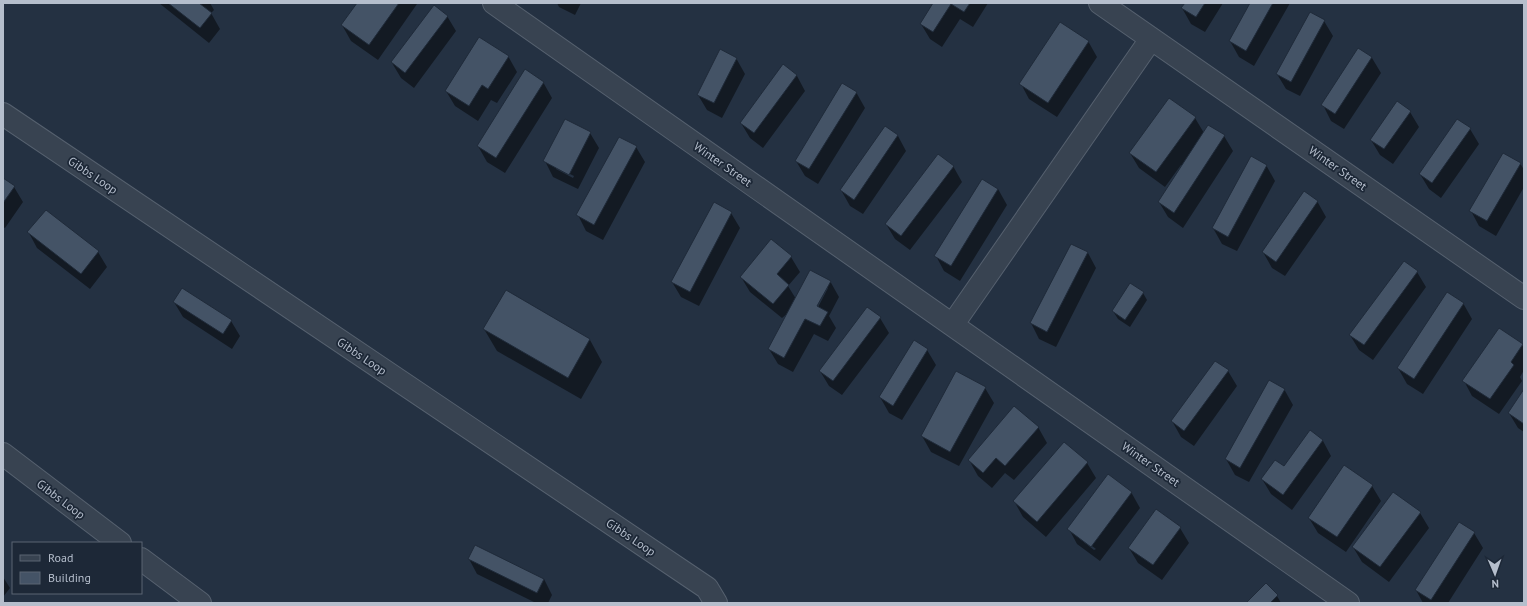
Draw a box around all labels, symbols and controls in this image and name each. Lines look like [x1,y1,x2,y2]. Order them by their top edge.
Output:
street label: Winter Street [691,138,755,190]
street label: Winter Street [1306,142,1370,194]
street label: Gibbs Loop [65,153,121,197]
street label: Gibbs Loop [334,334,390,378]
street label: Winter Street [1119,438,1183,490]
street label: Gibbs Loop [34,476,88,522]
street label: Gibbs Loop [603,515,659,559]
legend [12,542,142,594]
text: Road [48,550,73,565]
north arrow [1475,554,1515,594]
text: Building [48,570,91,585]
text: N [1491,577,1499,591]

